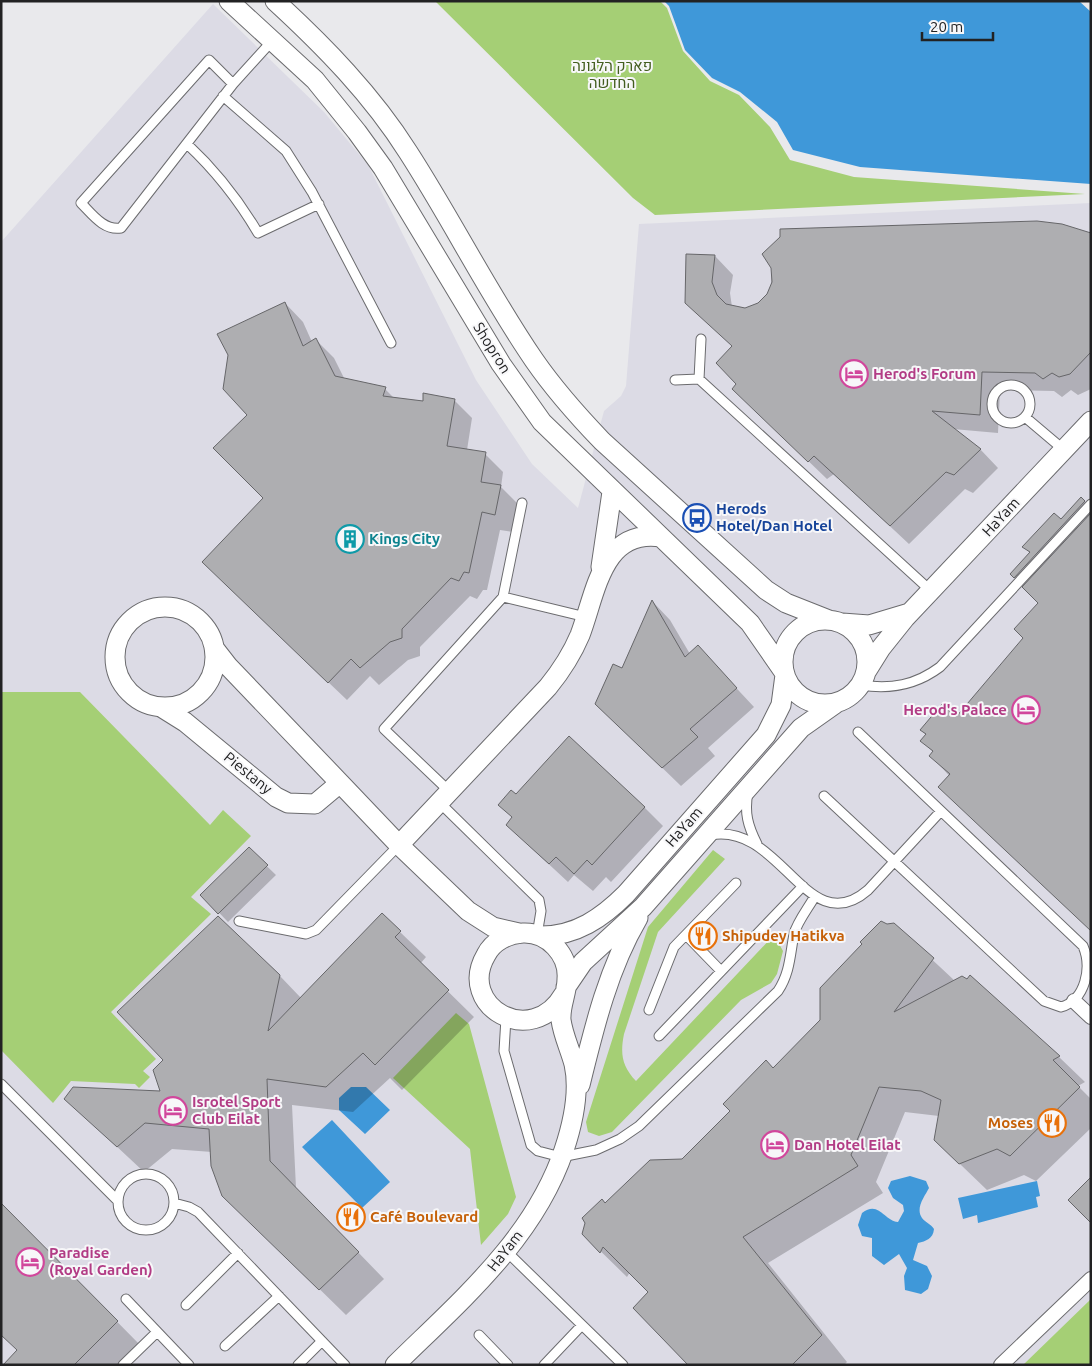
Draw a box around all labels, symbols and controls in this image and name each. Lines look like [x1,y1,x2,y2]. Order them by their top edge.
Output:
scale bar [922,10,993,42]
text: 20 m [930,18,963,35]
park label: פארק הלגונה החדשה [572,57,652,91]
street label: Shopron [470,319,515,376]
hotel icon: Herod's Forum [839,359,869,389]
place label: Herod's Forum [873,365,976,382]
street label: HaYam [978,494,1023,540]
place label: Herods Hotel/Dan Hotel [716,500,833,534]
bus stop icon: Herods Hotel/Dan Hotel [682,503,712,533]
building icon: Kings City [335,524,365,554]
place label: Kings City [369,530,440,547]
hotel icon: Herod's Palace [1011,695,1041,725]
place label: Herod's Palace [903,701,1007,718]
street label: Piestany [221,748,276,797]
street label: HaYam [662,803,705,850]
restaurant icon: Shipudey Hatikva [688,921,718,951]
place label: Shipudey Hatikva [722,927,845,944]
place label: Isrotel Sport Club Eilat [192,1093,281,1127]
hotel icon: Isrotel Sport Club Eilat [158,1096,188,1126]
restaurant icon: Moses [1037,1108,1067,1138]
place label: Moses [988,1114,1033,1131]
hotel icon: Dan Hotel Eilat [760,1130,790,1160]
place label: Dan Hotel Eilat [794,1136,901,1153]
restaurant icon: Café Boulevard [336,1202,366,1232]
place label: Café Boulevard [370,1208,478,1225]
street label: HaYam [483,1227,526,1274]
place label: Paradise (Royal Garden) [49,1244,153,1278]
hotel icon: Paradise (Royal Garden) [15,1247,45,1277]

